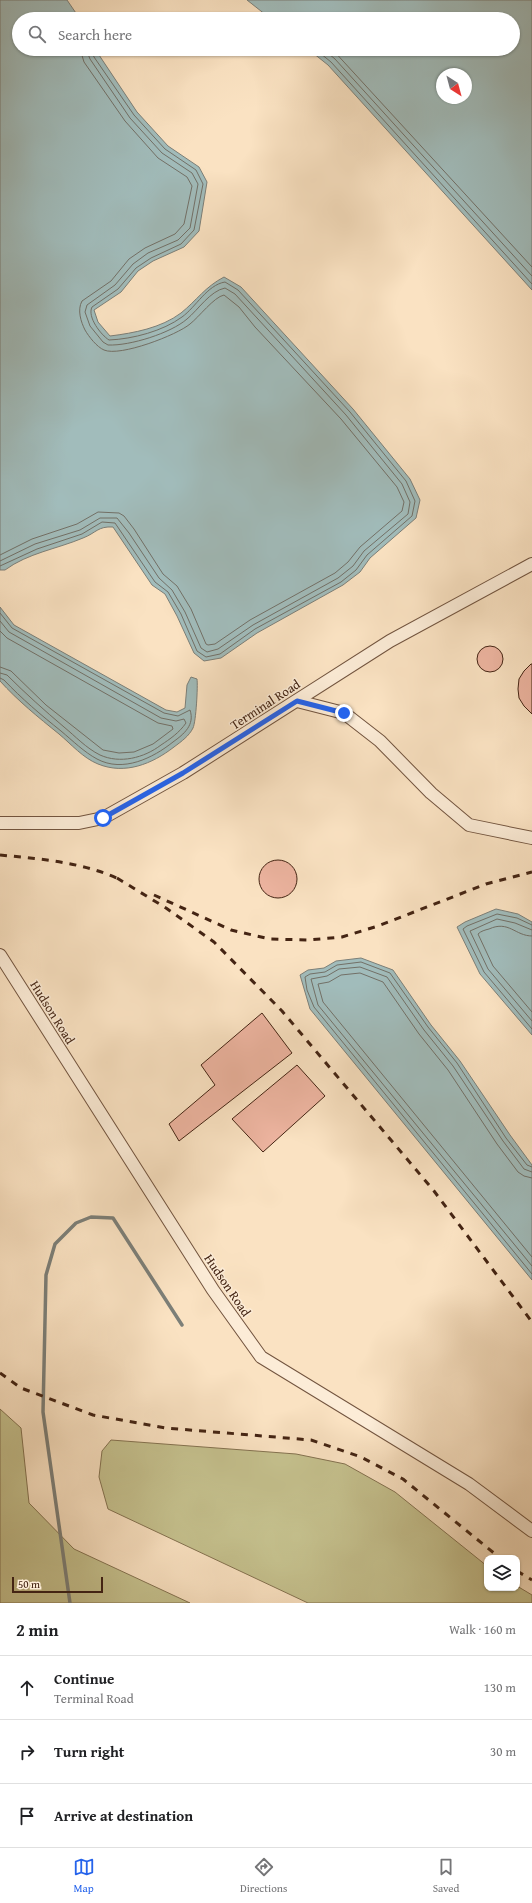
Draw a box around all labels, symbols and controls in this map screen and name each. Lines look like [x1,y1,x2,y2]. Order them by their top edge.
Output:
search box [12,12,520,56]
icon: search [26,23,48,45]
text: Search here [58,24,132,45]
north arrow [436,68,472,104]
street label: Terminal Road [227,675,304,734]
route end [335,704,353,722]
route start [94,809,112,827]
street label: Hudson Road [26,977,80,1048]
street label: Hudson Road [200,1250,256,1320]
map controls [484,1555,520,1591]
button: layers [484,1555,520,1591]
scale bar [12,1575,103,1594]
text: 50 m [18,1576,40,1592]
text: 2 min [16,1617,58,1642]
text: Walk · 160 m [449,1620,516,1639]
text: Continue [54,1668,115,1689]
icon: ahead [16,1677,38,1699]
text: 130 m [484,1678,516,1697]
text: Terminal Road [54,1689,134,1708]
icon: right [16,1741,38,1763]
text: Turn right [54,1741,125,1762]
text: 30 m [490,1742,516,1761]
icon: arrive [16,1805,38,1827]
text: Arrive at destination [54,1805,193,1826]
tab: Map [73,1856,95,1896]
tab: Directions [240,1856,287,1896]
tab: Saved [433,1856,459,1896]

